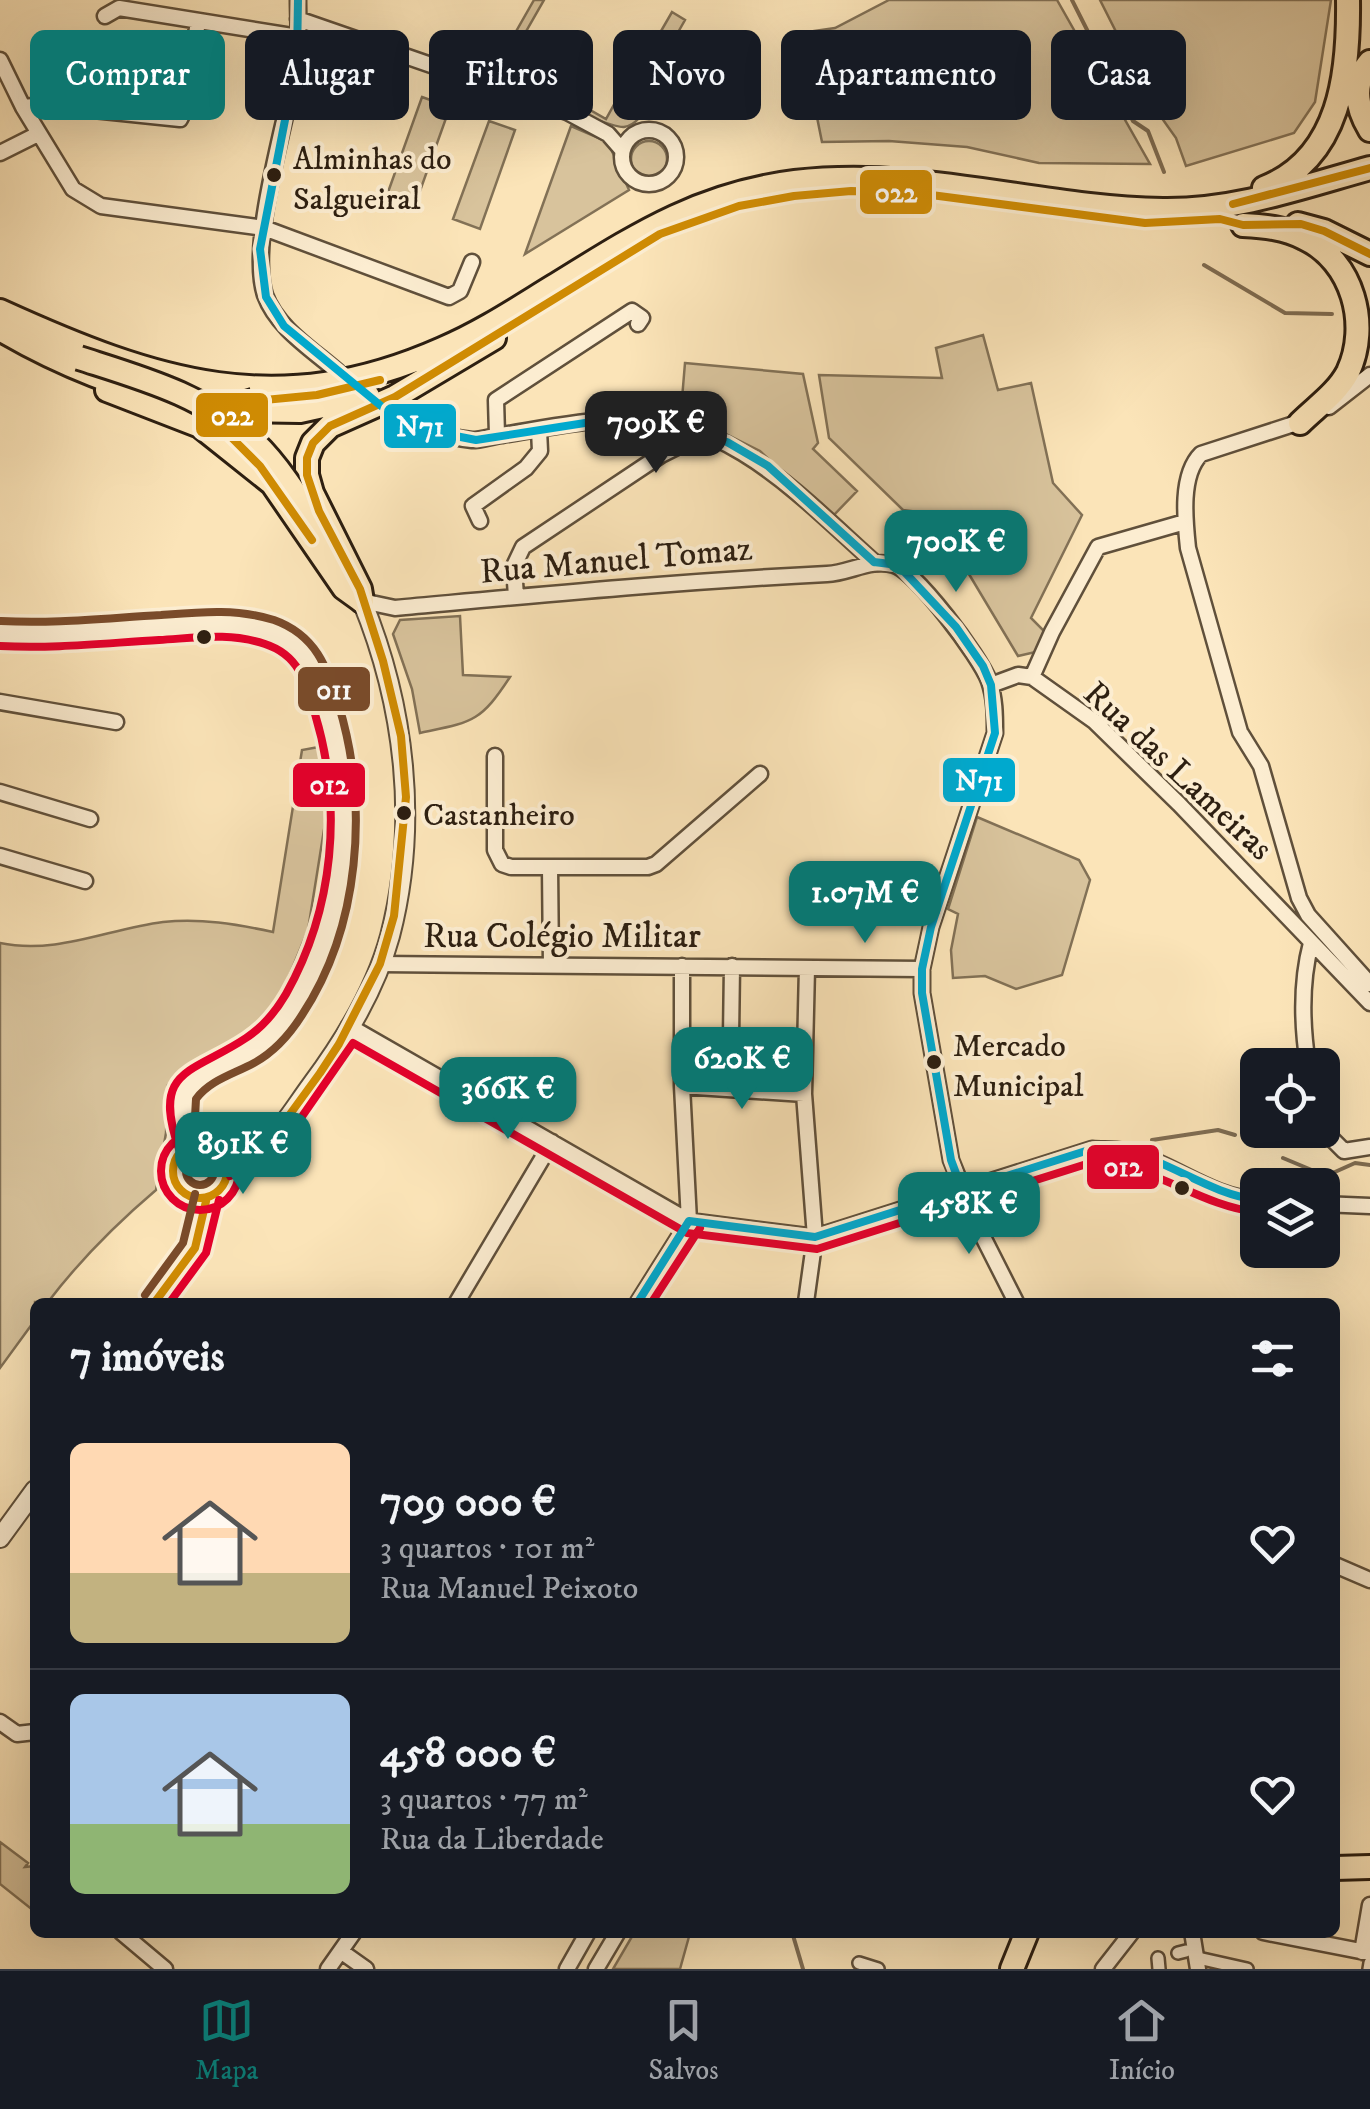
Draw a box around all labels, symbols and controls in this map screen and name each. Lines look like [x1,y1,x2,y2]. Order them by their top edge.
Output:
chip: Comprar [30,30,225,120]
chip: Alugar [245,30,409,120]
chip: Filtros [429,30,593,120]
chip: Novo [613,30,761,120]
chip: Apartamento [781,30,1031,120]
chip: Casa [1051,30,1186,120]
place label: Alminhas do Salgueiral [293,140,451,220]
marker: Alminhas do Salgueiral [264,165,284,185]
line badge: 022 [858,168,934,216]
text: 022 [875,176,918,211]
line badge: 022 [194,391,270,439]
pin: 709K € [575,391,737,476]
text: 022 [211,399,254,434]
line badge: N71 [382,402,458,450]
text: 709K € [607,403,705,443]
text: N71 [396,410,444,445]
pin: 700K € [875,510,1037,595]
text: 700K € [906,522,1006,562]
street label: Rua Manuel Tomaz [478,527,754,595]
unlabelled marker [194,627,214,647]
line badge: 011 [296,665,372,713]
street label: Rua das Lameiras [1074,672,1282,871]
text: 011 [316,673,352,708]
line badge: N71 [941,756,1017,804]
line badge: 012 [291,761,367,809]
text: N71 [955,764,1003,799]
text: 012 [310,768,349,803]
place label: Castanheiro [423,796,575,836]
marker: Castanheiro [394,803,414,823]
pin: 1.07M € [773,861,957,946]
text: 1.07M € [811,873,919,913]
street label: Rua Colégio Militar [423,915,701,959]
pin: 620K € [661,1027,823,1112]
place label: Mercado Municipal [953,1027,1084,1107]
text: 620K € [693,1039,791,1079]
map controls [1240,1048,1340,1268]
button: locate [1240,1048,1340,1148]
marker: Mercado Municipal [924,1052,944,1072]
pin: 366K € [427,1057,589,1142]
text: 366K € [461,1069,555,1109]
pin: 891K € [162,1112,324,1197]
text: 891K € [197,1124,289,1164]
line badge: 012 [1085,1143,1161,1191]
text: 012 [1104,1150,1143,1185]
button: layers [1240,1168,1340,1268]
pin: 458K € [888,1172,1050,1257]
unlabelled marker [1172,1178,1192,1198]
text: 458K € [920,1184,1018,1224]
icon: filters [1245,1331,1300,1386]
text: 7 imóveis [70,1332,224,1384]
text: 709 000 € [380,1477,556,1529]
icon: home [150,1483,270,1603]
icon: heart [1245,1516,1300,1571]
text: 3 quartos · 101 m² [380,1529,594,1569]
text: Rua Manuel Peixoto [380,1569,638,1609]
text: 458 000 € [380,1728,556,1780]
icon: home [150,1734,270,1854]
icon: heart [1245,1767,1300,1822]
text: 3 quartos · 77 m² [380,1780,588,1820]
text: Rua da Liberdade [380,1820,604,1860]
tab: Mapa [195,1993,258,2088]
tab: Salvos [649,1993,719,2088]
tab: Início [1109,1993,1175,2088]

